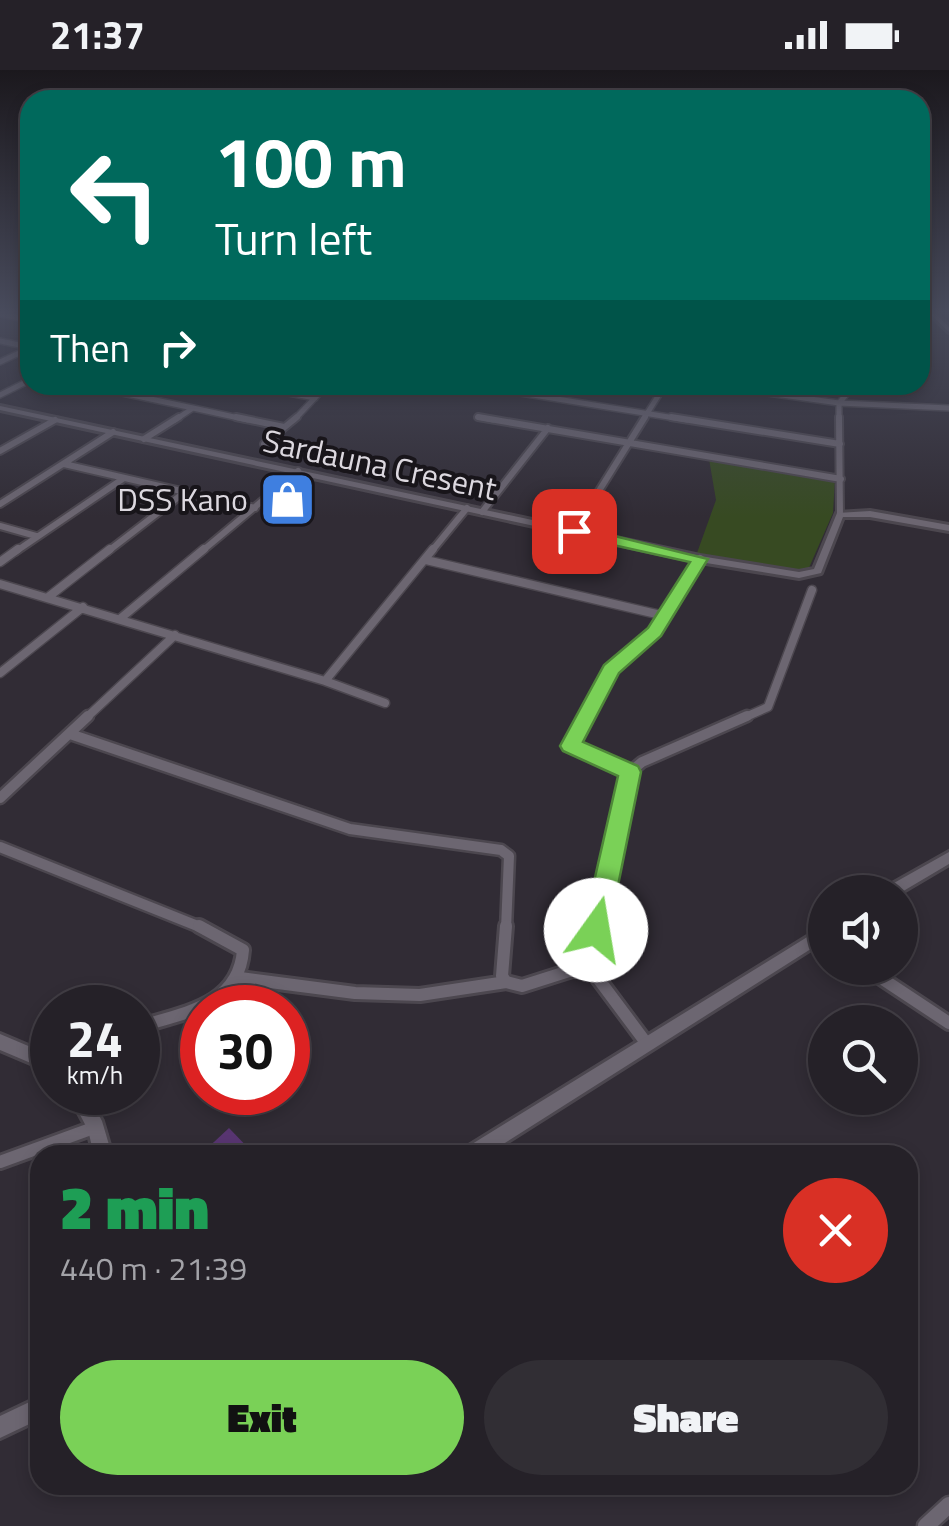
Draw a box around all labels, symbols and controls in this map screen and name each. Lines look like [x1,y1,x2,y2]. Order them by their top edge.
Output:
text: 21:37 [50,6,145,64]
text: 100 m [215,108,407,214]
icon: left [50,130,180,260]
text: Turn left [215,204,372,272]
text: Then [50,319,130,377]
icon: right [150,320,205,375]
street label: Sardauna Cresent [259,416,501,512]
shop icon: DSS Kano [257,469,317,529]
place label: DSS Kano [117,475,248,523]
pin [532,489,617,574]
icon: arrive [547,504,602,559]
map controls [808,875,918,1115]
button: sound [808,875,918,985]
position arrow [544,878,648,982]
speed limit sign: 30 [180,985,310,1115]
text: 24 [67,1000,123,1076]
button: search [808,1005,918,1115]
text: km/h [67,1056,123,1094]
text: 2 min [60,1161,209,1252]
button: close [783,1178,888,1283]
text: 440 m · 21:39 [60,1244,247,1292]
button: Exit [60,1360,464,1475]
button: Share [484,1360,888,1475]

